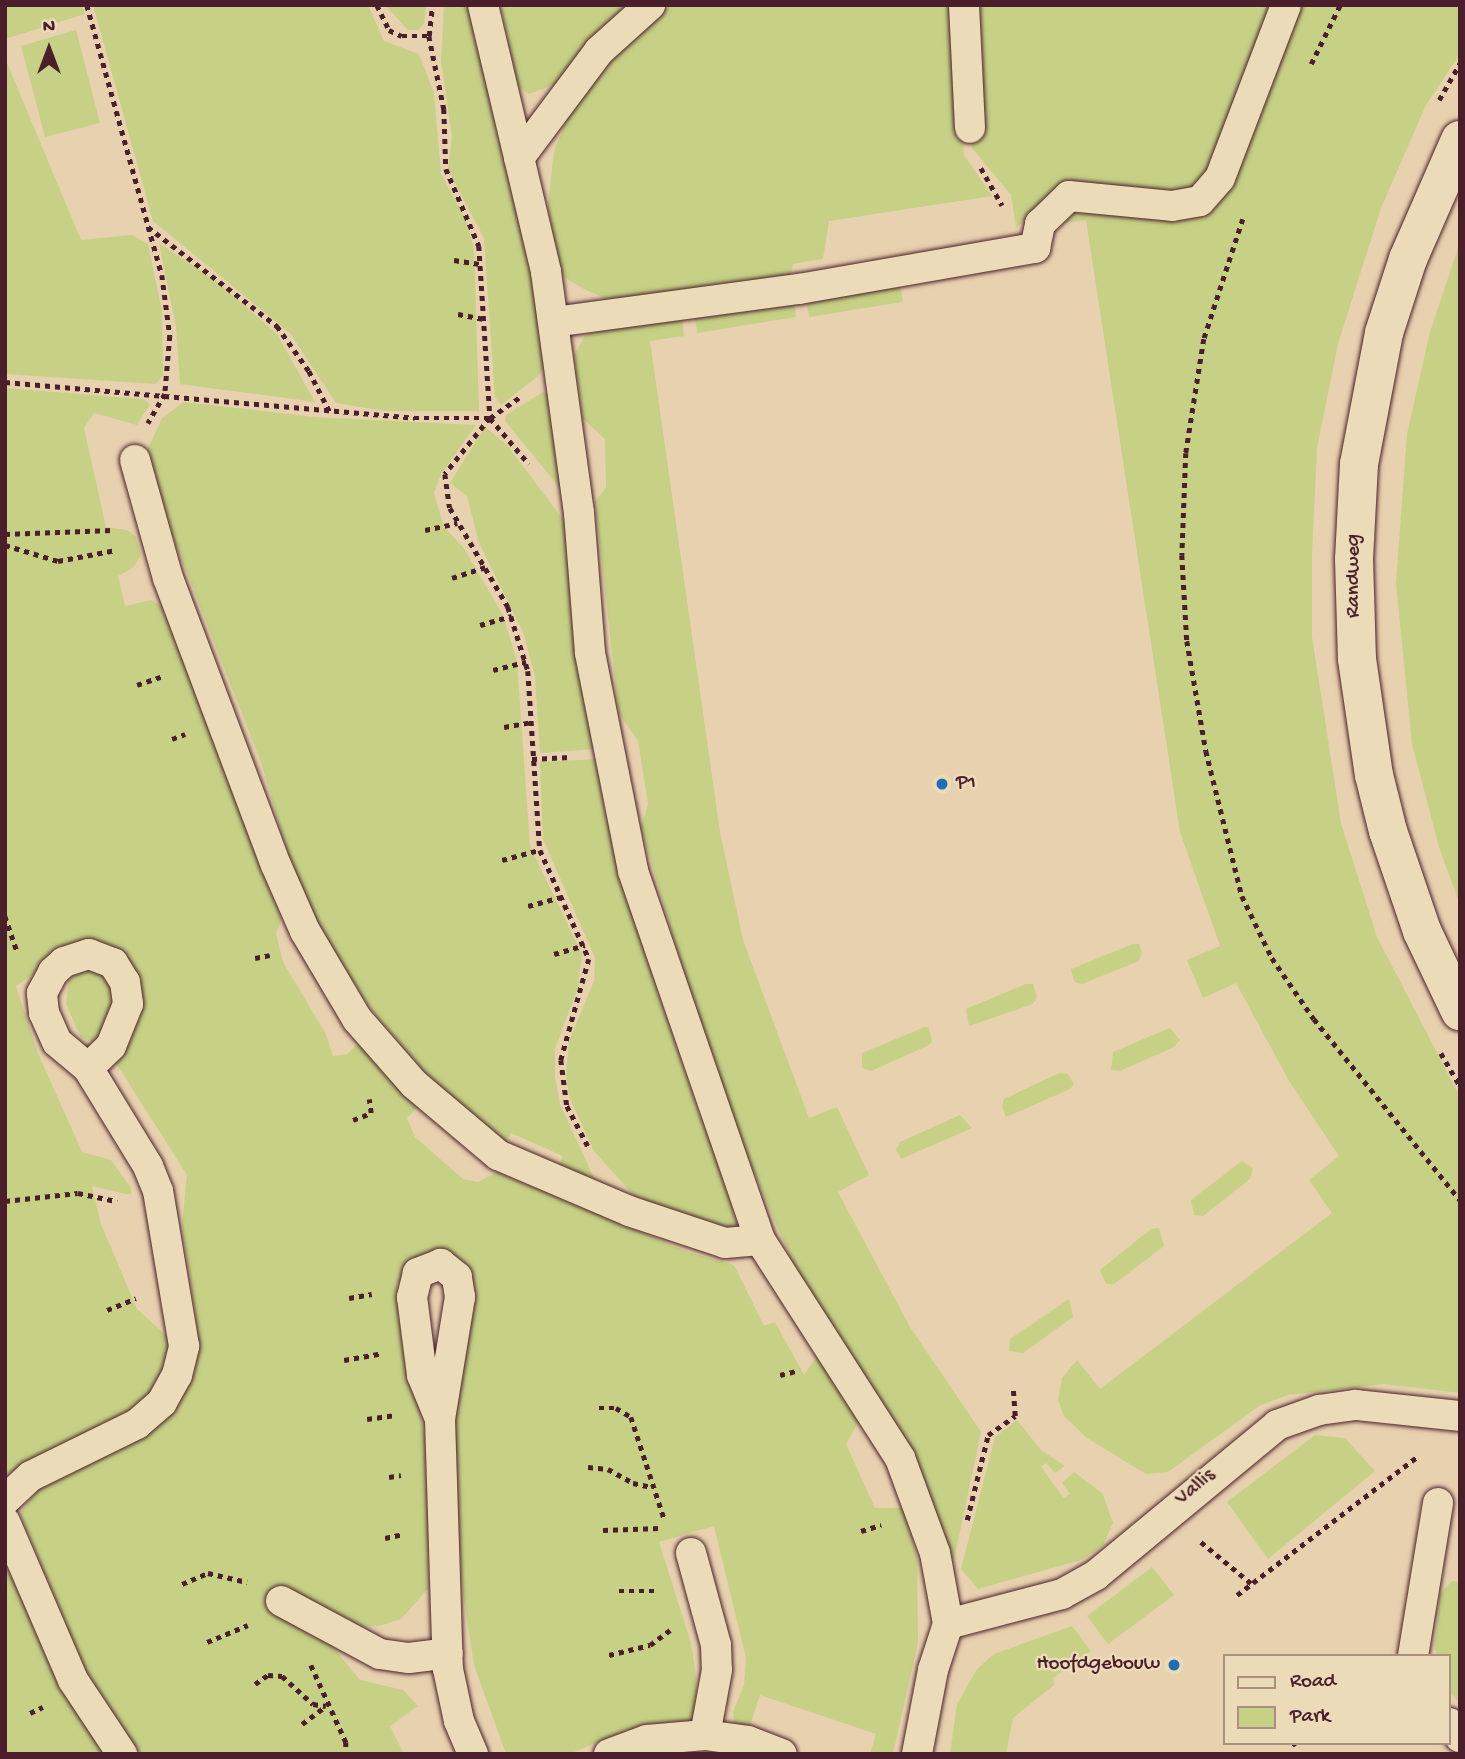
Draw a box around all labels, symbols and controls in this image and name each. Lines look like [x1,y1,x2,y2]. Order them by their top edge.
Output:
north arrow [14,14,84,84]
text: N [43,16,55,39]
street label: Randweg [1342,534,1368,618]
place label: P1 [956,771,976,797]
marker: P1 [934,776,950,792]
street label: Vallis [1171,1464,1221,1512]
place label: Hoofdgebouw [1037,1652,1160,1678]
legend [1224,1654,1451,1745]
marker: Hoofdgebouw [1166,1657,1182,1673]
text: Road [1290,1670,1336,1695]
text: Park [1290,1705,1330,1730]

